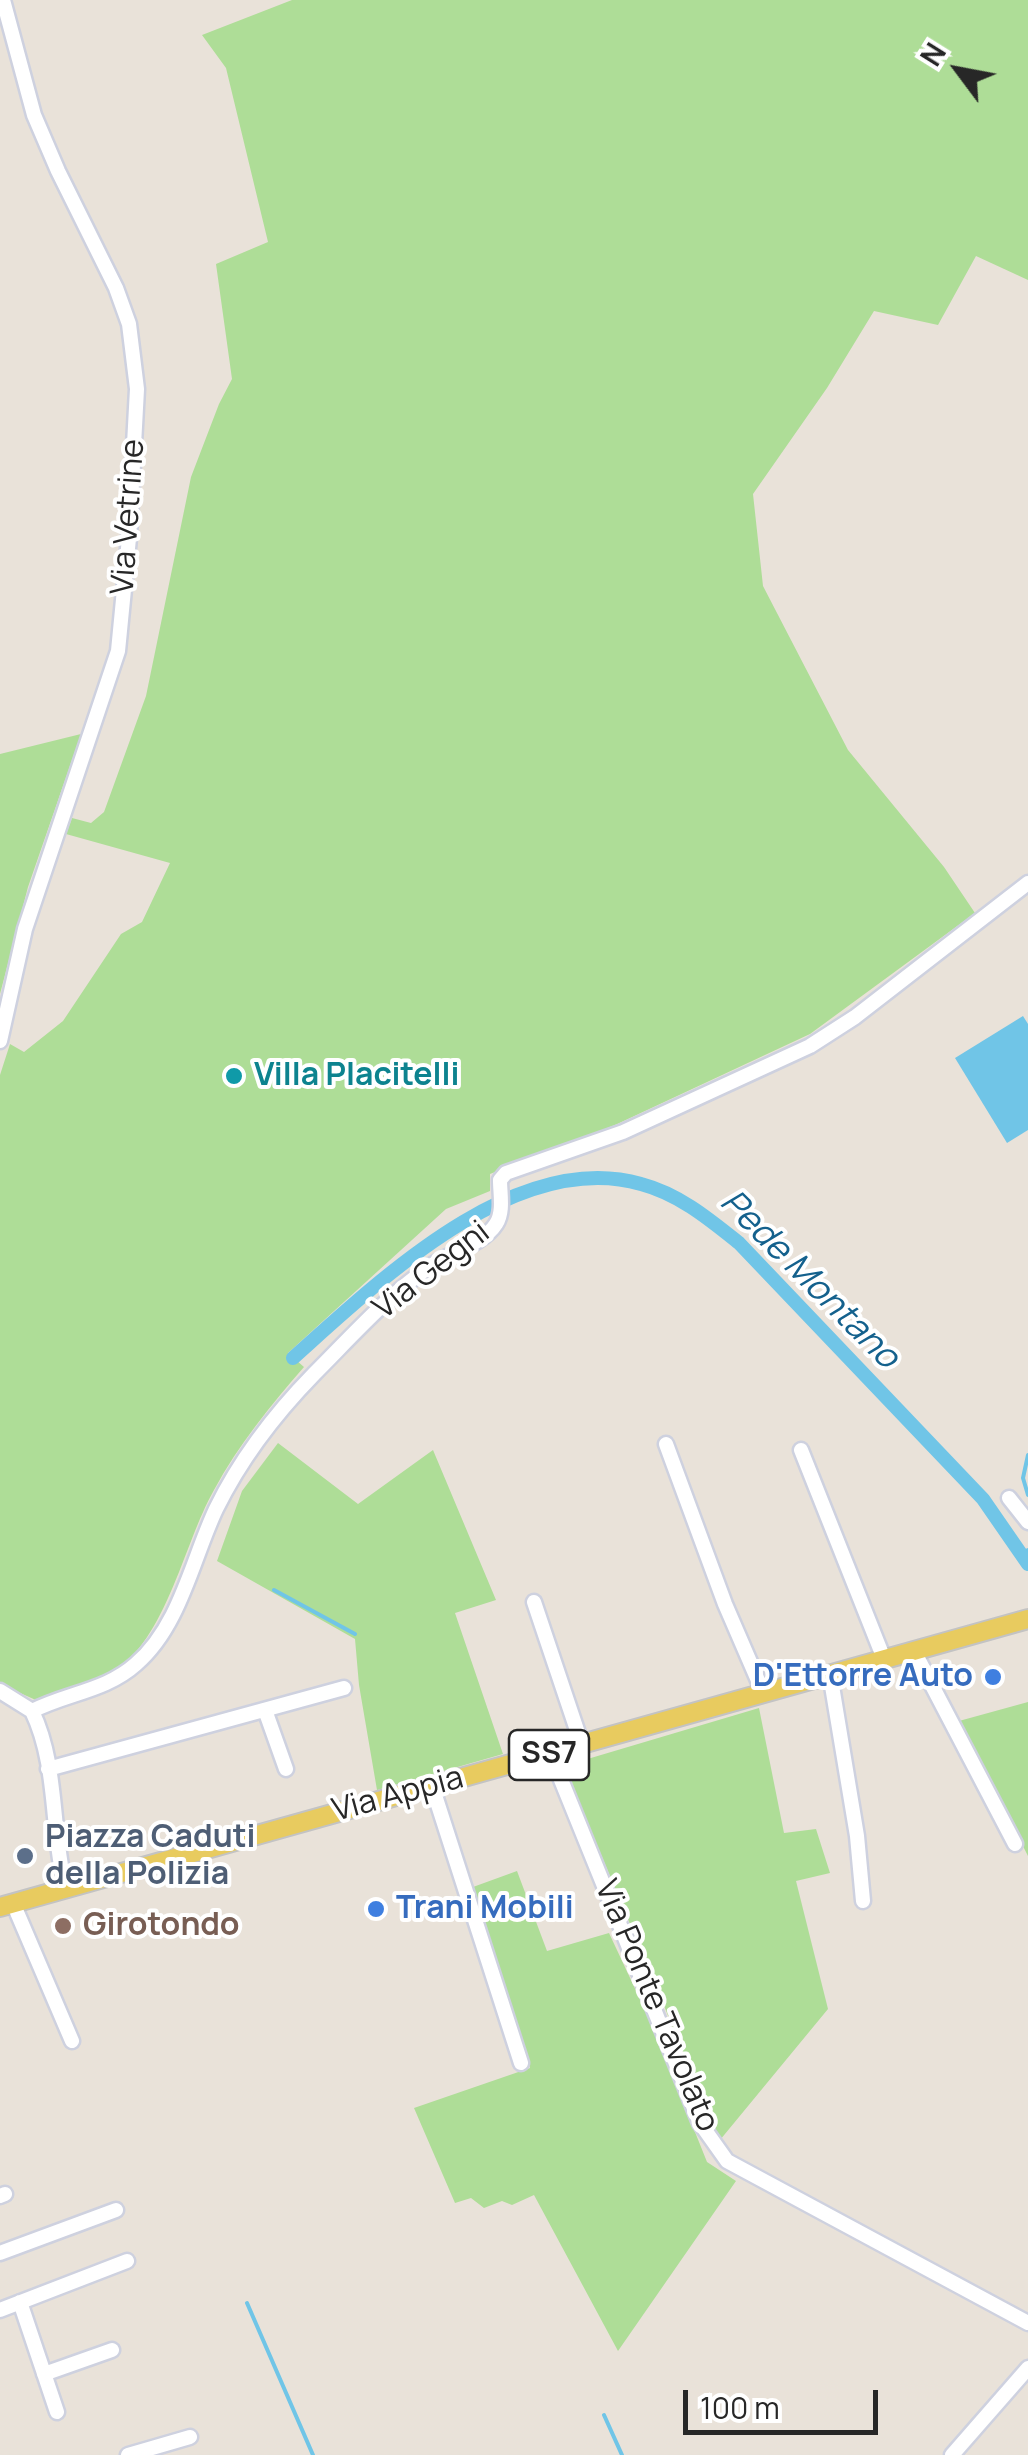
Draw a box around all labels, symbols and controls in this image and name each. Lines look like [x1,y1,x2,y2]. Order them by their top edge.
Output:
north arrow [908,20,1008,120]
text: N [911,36,954,73]
street label: Via Vetrine [104,438,154,596]
place label: Villa Placitelli [254,1057,460,1095]
marker: Villa Placitelli [223,1065,245,1087]
water label: Pede Montano [711,1182,907,1378]
street label: Via Gegni [366,1214,498,1328]
place label: D'Ettorre Auto [753,1658,973,1696]
marker: D'Ettorre Auto [982,1666,1004,1688]
road number: SS7 [509,1730,589,1780]
street label: Via Appia [328,1759,468,1831]
place label: Piazza Caduti della Polizia [45,1819,256,1894]
marker: Piazza Caduti della Polizia [14,1845,36,1867]
street label: Via Ponte Tavolato [586,1874,726,2138]
place label: Trani Mobili [396,1890,574,1928]
marker: Trani Mobili [365,1898,387,1920]
place label: Girotondo [83,1907,240,1945]
marker: Girotondo [52,1915,74,1937]
scale bar [688,2370,883,2432]
text: 100 m [700,2387,780,2428]

